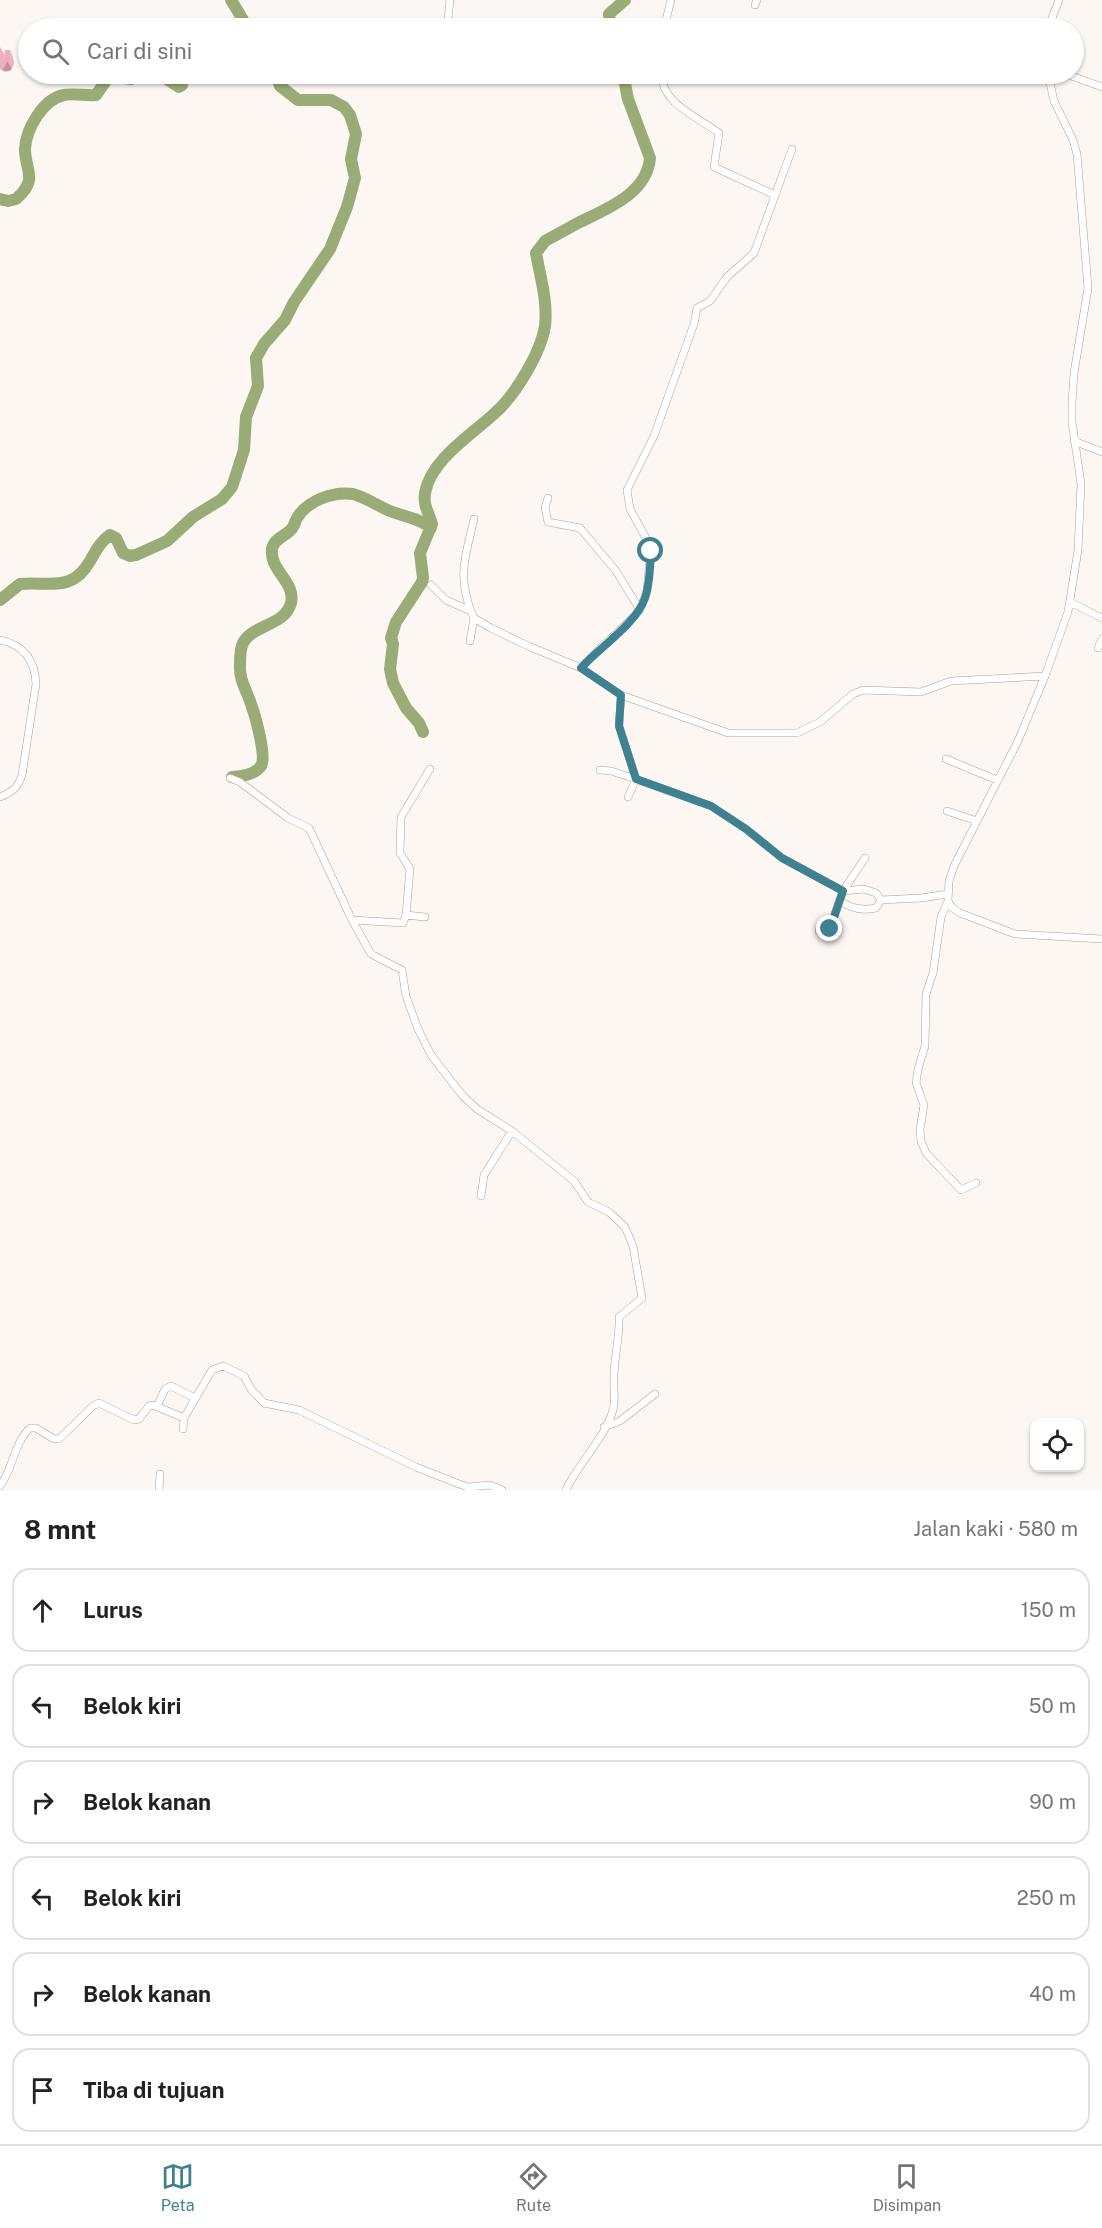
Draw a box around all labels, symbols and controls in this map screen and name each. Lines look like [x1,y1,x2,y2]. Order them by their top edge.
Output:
search box [18,18,1084,84]
icon: search [39,35,72,68]
text: Cari di sini [87,38,192,64]
route start [637,537,663,563]
route end [816,915,842,941]
map controls [1030,1418,1084,1472]
button: locate [1030,1418,1084,1472]
text: 8 mnt [24,1514,96,1545]
text: Jalan kaki · 580 m [913,1517,1078,1541]
icon: ahead [26,1594,59,1627]
text: Lurus [83,1597,143,1623]
text: 150 m [1021,1598,1076,1622]
icon: left [26,1690,59,1723]
text: Belok kiri [83,1693,181,1719]
text: 50 m [1029,1694,1076,1718]
icon: right [26,1786,59,1819]
text: Belok kanan [83,1789,211,1815]
text: 90 m [1029,1790,1076,1814]
icon: left [26,1882,59,1915]
text: Belok kiri [83,1885,181,1911]
text: 250 m [1017,1886,1076,1910]
icon: right [26,1978,59,2011]
text: Belok kanan [83,1981,211,2007]
text: 40 m [1029,1982,1076,2006]
icon: arrive [26,2074,59,2107]
text: Tiba di tujuan [83,2077,224,2103]
tab: Peta [161,2160,195,2215]
tab: Rute [516,2160,551,2215]
tab: Disimpan [873,2160,941,2215]

